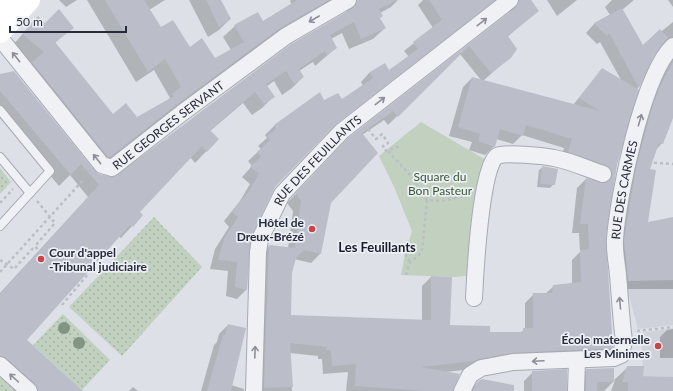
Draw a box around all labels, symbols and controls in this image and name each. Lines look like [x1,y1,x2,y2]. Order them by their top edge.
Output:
scale bar [10,8,126,34]
text: 50 m [16,14,43,29]
one-way arrow [309,16,321,24]
one-way arrow [477,17,488,26]
one-way arrow [12,51,20,62]
street label: RUE GEORGES SERVANT [109,77,227,173]
one-way arrow [374,97,385,106]
street label: RUE DES FEUILLANTS [270,111,364,208]
one-way arrow [637,113,644,126]
street label: RUE DES CARMES [607,139,640,240]
one-way arrow [92,153,101,164]
park label: Square du Bon Pasteur [408,169,473,198]
place label: Hôtel de Dreux-Brézé [237,215,305,244]
marker: Hôtel de Dreux-Brézé [307,224,317,234]
district label: Les Feuillants [338,239,416,255]
place label: Cour d'appel -Tribunal judiciaire [49,245,148,274]
marker: Cour d'appel -Tribunal judiciaire [36,254,46,264]
one-way arrow [616,297,624,310]
place label: École maternelle Les Minimes [562,332,651,361]
marker: École maternelle Les Minimes [653,341,663,351]
one-way arrow [251,346,259,359]
one-way arrow [532,357,545,364]
one-way arrow [10,374,20,383]

